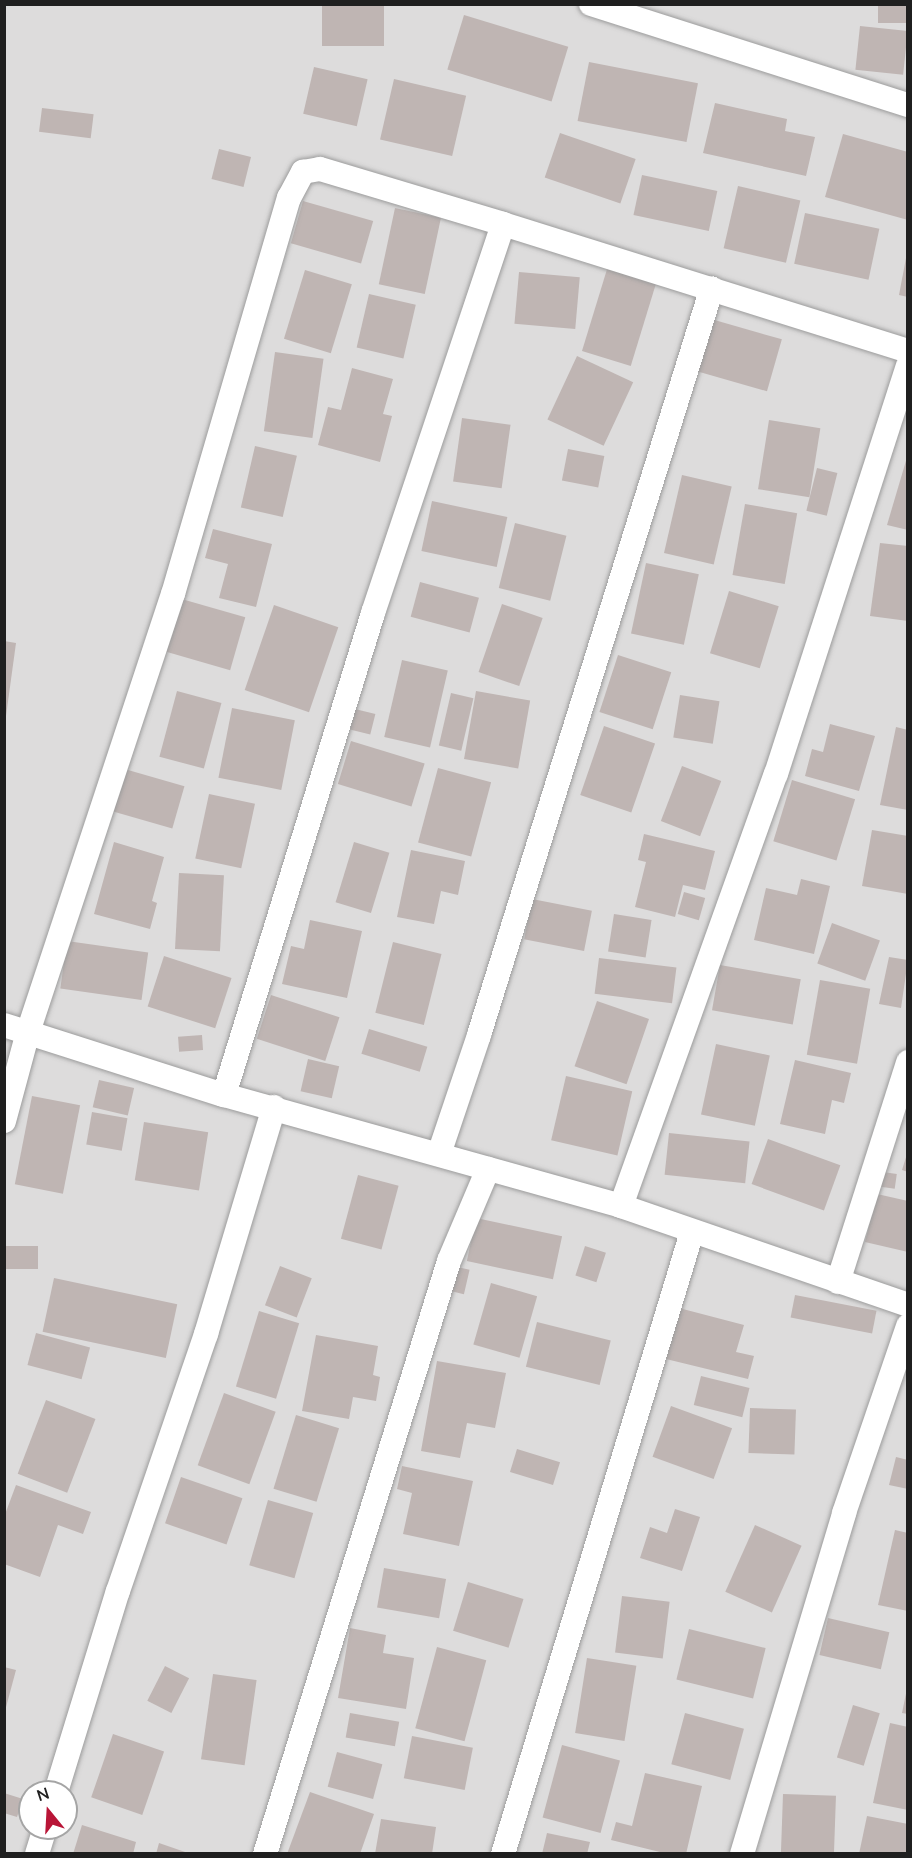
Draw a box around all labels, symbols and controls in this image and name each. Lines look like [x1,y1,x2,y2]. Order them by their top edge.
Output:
north arrow [18,1780,78,1840]
text: N [34,1782,52,1807]

